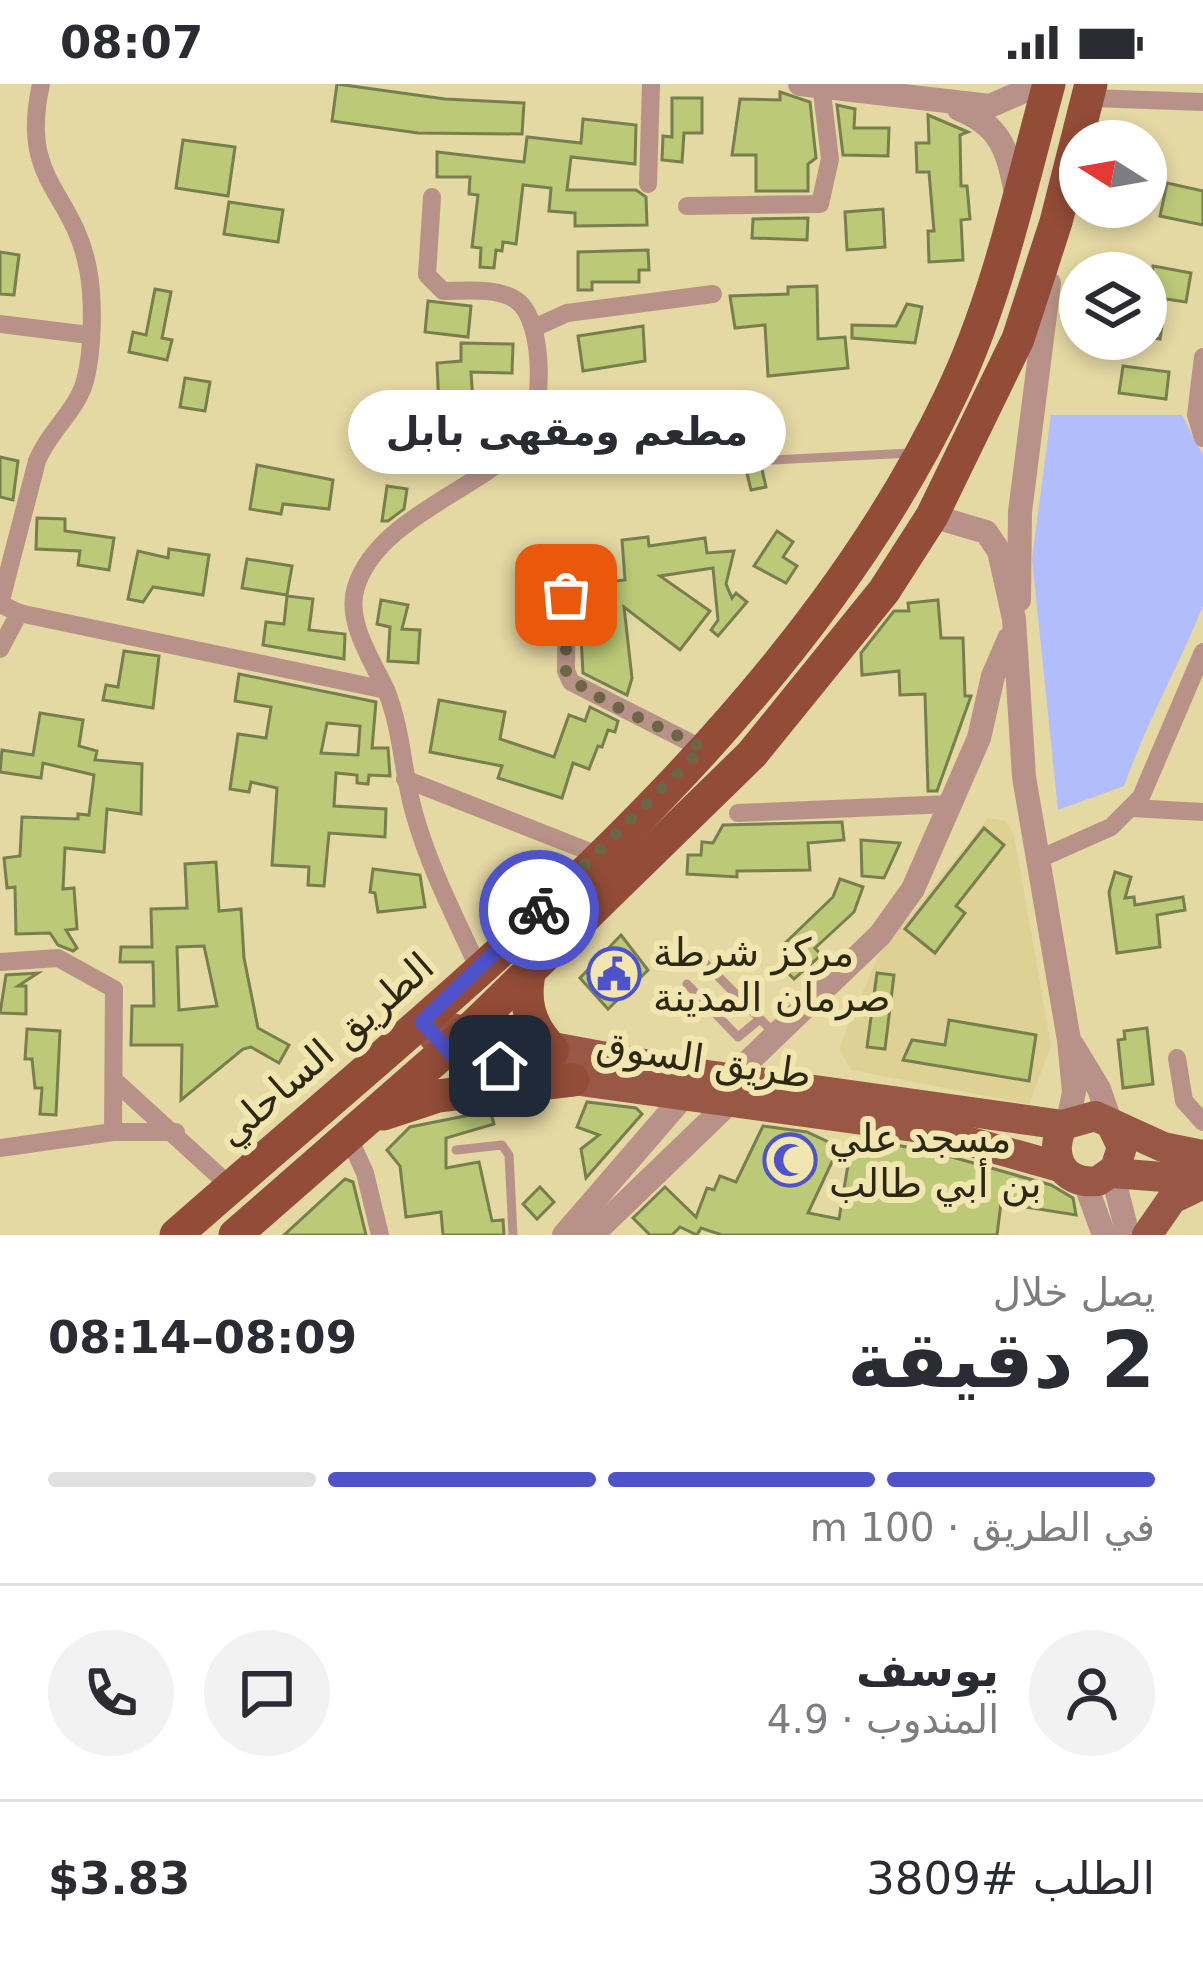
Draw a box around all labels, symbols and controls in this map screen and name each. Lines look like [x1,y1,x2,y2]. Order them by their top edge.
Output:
text: 08:07 [60,16,203,69]
north arrow [1059,120,1167,228]
map controls [1059,120,1167,360]
button: layers [1059,252,1167,360]
callout: مطعم ومقهى بابل [347,391,785,475]
text: مطعم ومقهى بابل [386,409,748,454]
pin [515,544,617,646]
icon: bag [533,562,599,628]
courier [479,850,599,970]
icon: bike [506,877,572,943]
place label: مركز شرطة صرمان المدينة [653,930,891,1021]
street label: الطريق الساحلي [208,944,443,1156]
public building icon: مركز شرطة صرمان المدينة [586,946,642,1002]
pin [449,1015,551,1117]
street label: طريق السوق [594,1022,814,1098]
icon: home [467,1033,533,1099]
place label: مسجد علي بن أبي طالب [829,1116,1042,1207]
mosque icon: مسجد علي بن أبي طالب [762,1132,818,1188]
text: يصل خلال [993,1270,1155,1315]
text: 08:09–08:14 [48,1311,357,1364]
text: 2 دقيقة [847,1315,1155,1405]
text: في الطريق · 100 m [810,1505,1155,1550]
button: phone [48,1630,174,1756]
button: chat [204,1630,330,1756]
button: person [1029,1630,1155,1756]
text: يوسف [856,1644,999,1697]
text: المندوب · 4.9 [767,1697,999,1742]
text: $3.83 [48,1852,190,1905]
text: الطلب #3809 [866,1852,1155,1905]

